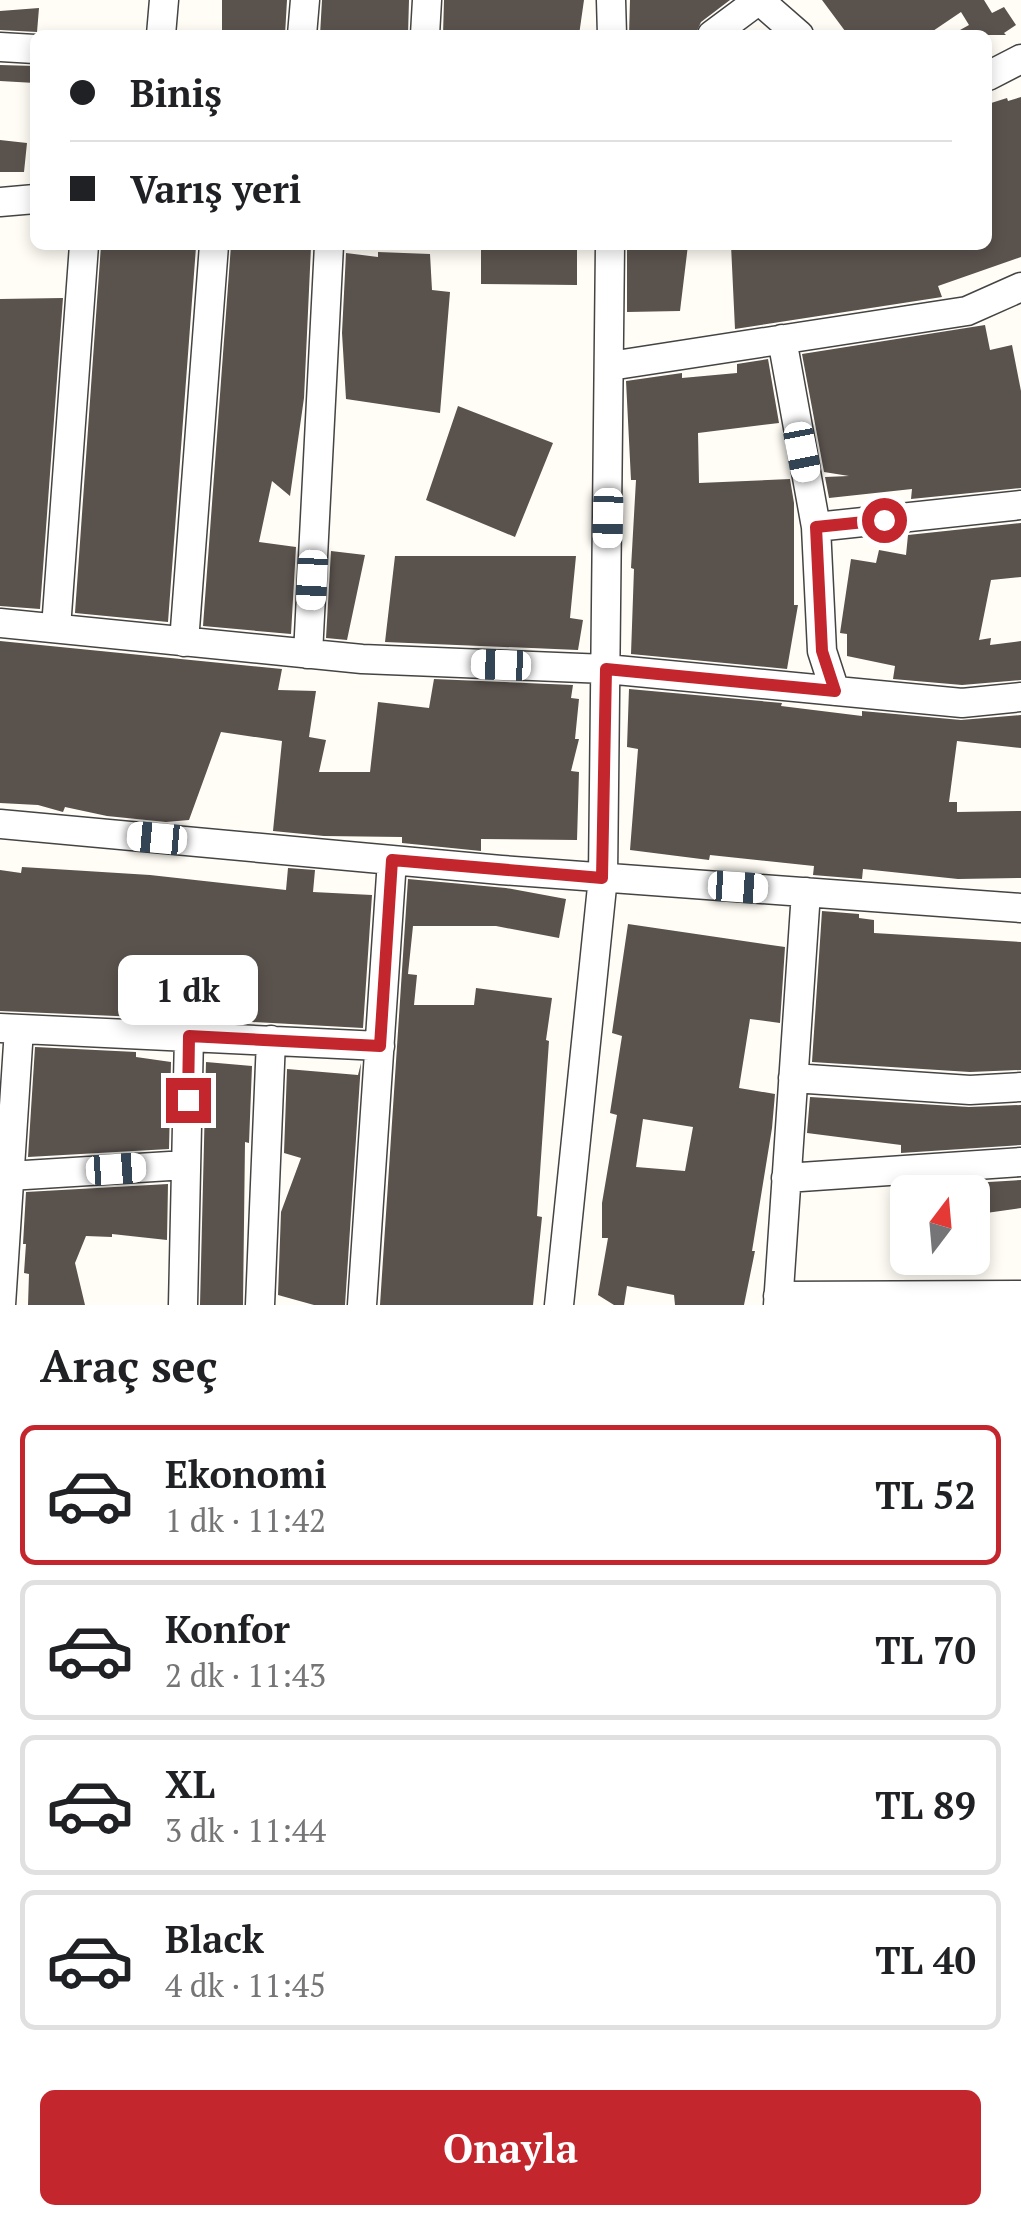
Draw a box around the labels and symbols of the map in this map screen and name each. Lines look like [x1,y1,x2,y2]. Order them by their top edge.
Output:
car [782,420,822,484]
car [592,488,624,548]
route start [862,498,907,543]
car [295,549,329,611]
car [470,649,532,681]
car [126,820,188,856]
car [707,870,769,904]
callout: 1 dk [118,955,258,1025]
route end [166,1078,211,1123]
car [85,1152,147,1186]
north arrow [890,1175,990,1275]

